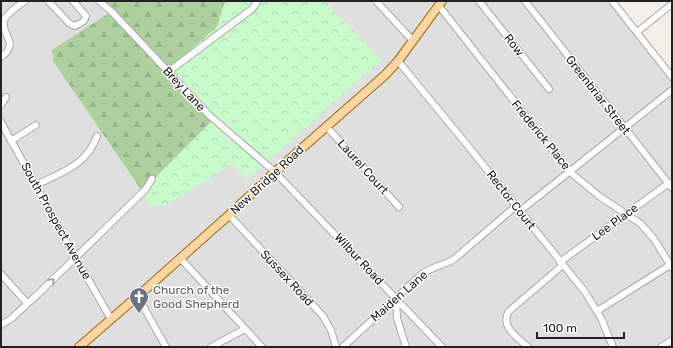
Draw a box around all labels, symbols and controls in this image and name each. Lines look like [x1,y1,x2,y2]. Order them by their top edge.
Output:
street label: Row [501,31,527,59]
street label: Greenbriar Street [563,53,633,138]
street label: Brey Lane [160,64,208,114]
street label: Frederick Place [509,97,574,173]
street label: Laurel Court [335,137,391,198]
street label: New Bridge Road [227,142,307,218]
street label: South Prospect Avenue [18,160,94,282]
street label: Rector Court [484,168,539,233]
street label: Lee Place [589,200,641,243]
street label: Wilbur Road [332,230,386,288]
street label: Sussex Road [258,247,316,309]
street label: Maiden Lane [368,267,430,324]
one-way arrow [47,278,55,286]
place label: Church of the Good Shepherd [153,283,239,311]
church icon: Church of the Good Shepherd [128,286,150,314]
scale bar [537,314,624,340]
text: 100 m [543,321,577,335]

